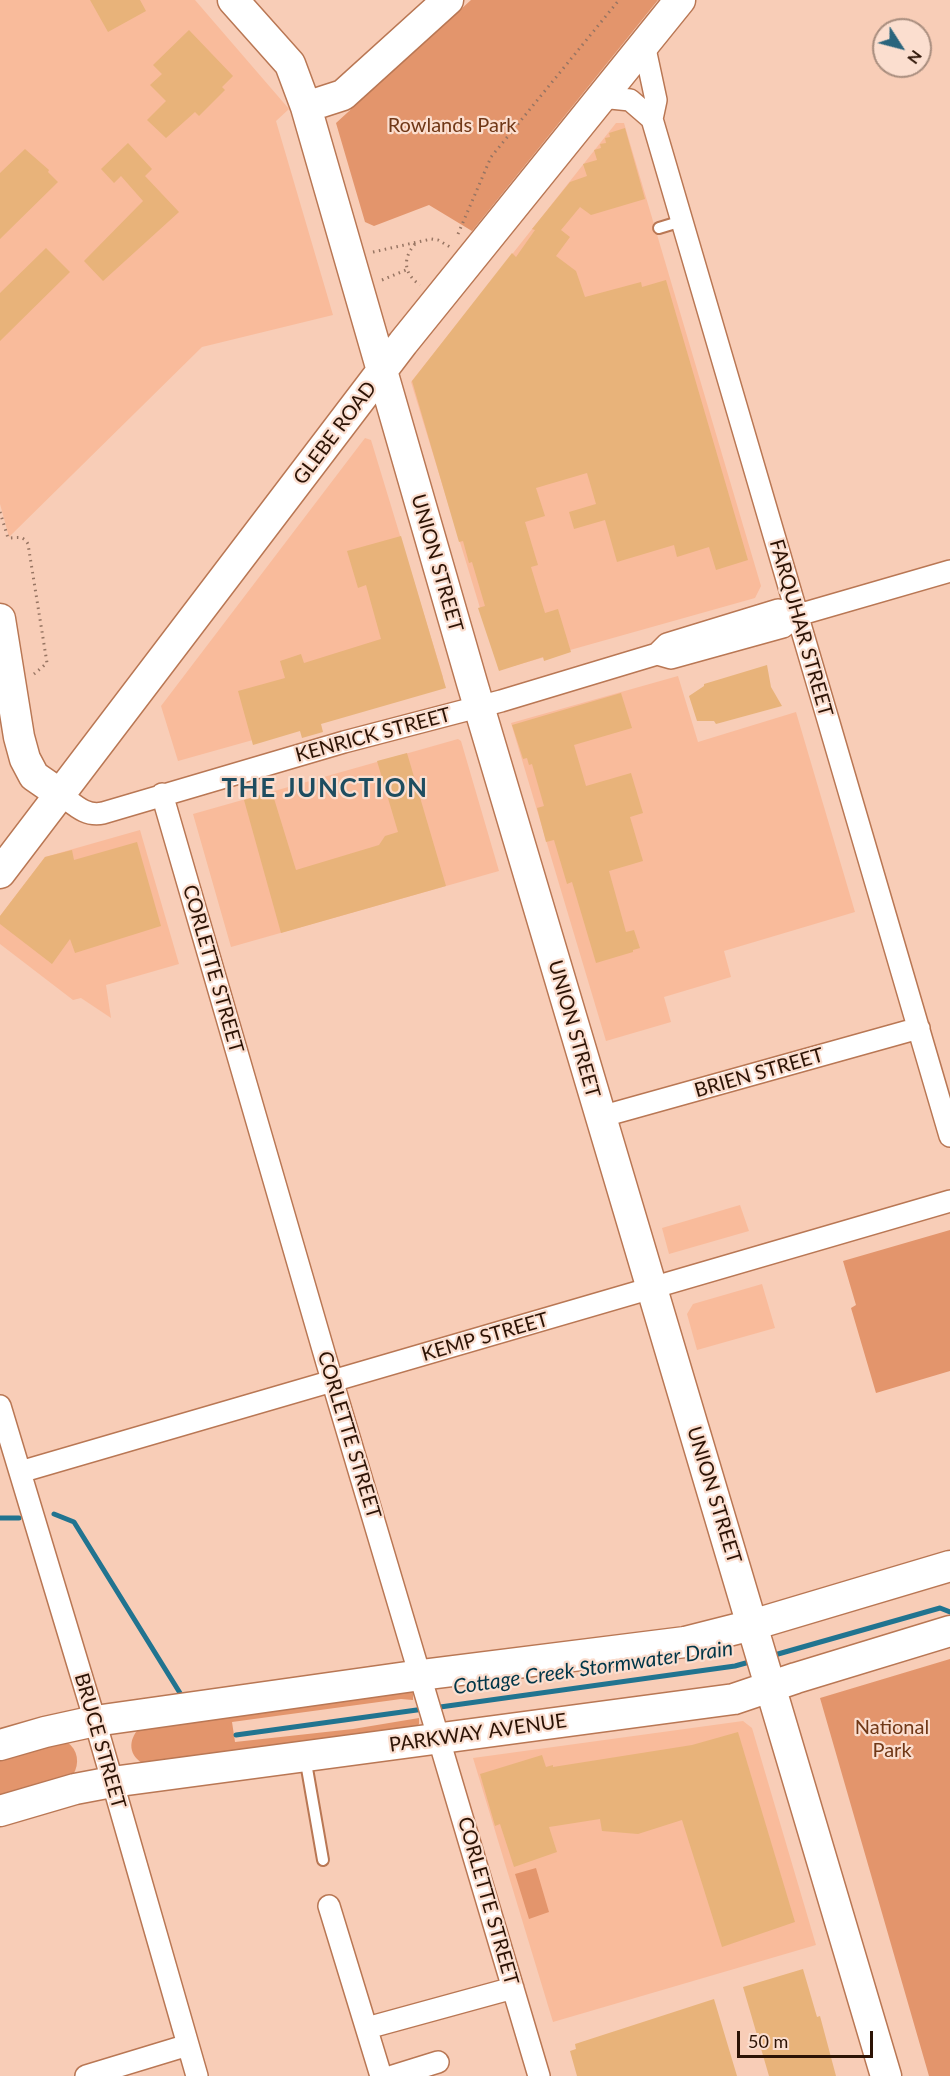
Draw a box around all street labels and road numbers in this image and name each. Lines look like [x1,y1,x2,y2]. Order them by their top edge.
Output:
street label: GLEBE ROAD [288,377,382,489]
street label: UNION STREET [406,491,468,635]
street label: FARQUHAR STREET [764,537,838,719]
street label: KENRICK STREET [293,703,453,767]
street label: CORLETTE STREET [178,882,248,1056]
street label: UNION STREET [543,957,605,1101]
street label: BRIEN STREET [692,1043,826,1103]
street label: KEMP STREET [419,1307,551,1367]
street label: CORLETTE STREET [312,1348,386,1522]
street label: UNION STREET [682,1424,746,1566]
street label: BRUCE STREET [69,1670,131,1812]
street label: PARKWAY AVENUE [388,1709,568,1757]
street label: CORLETTE STREET [453,1814,523,1988]

